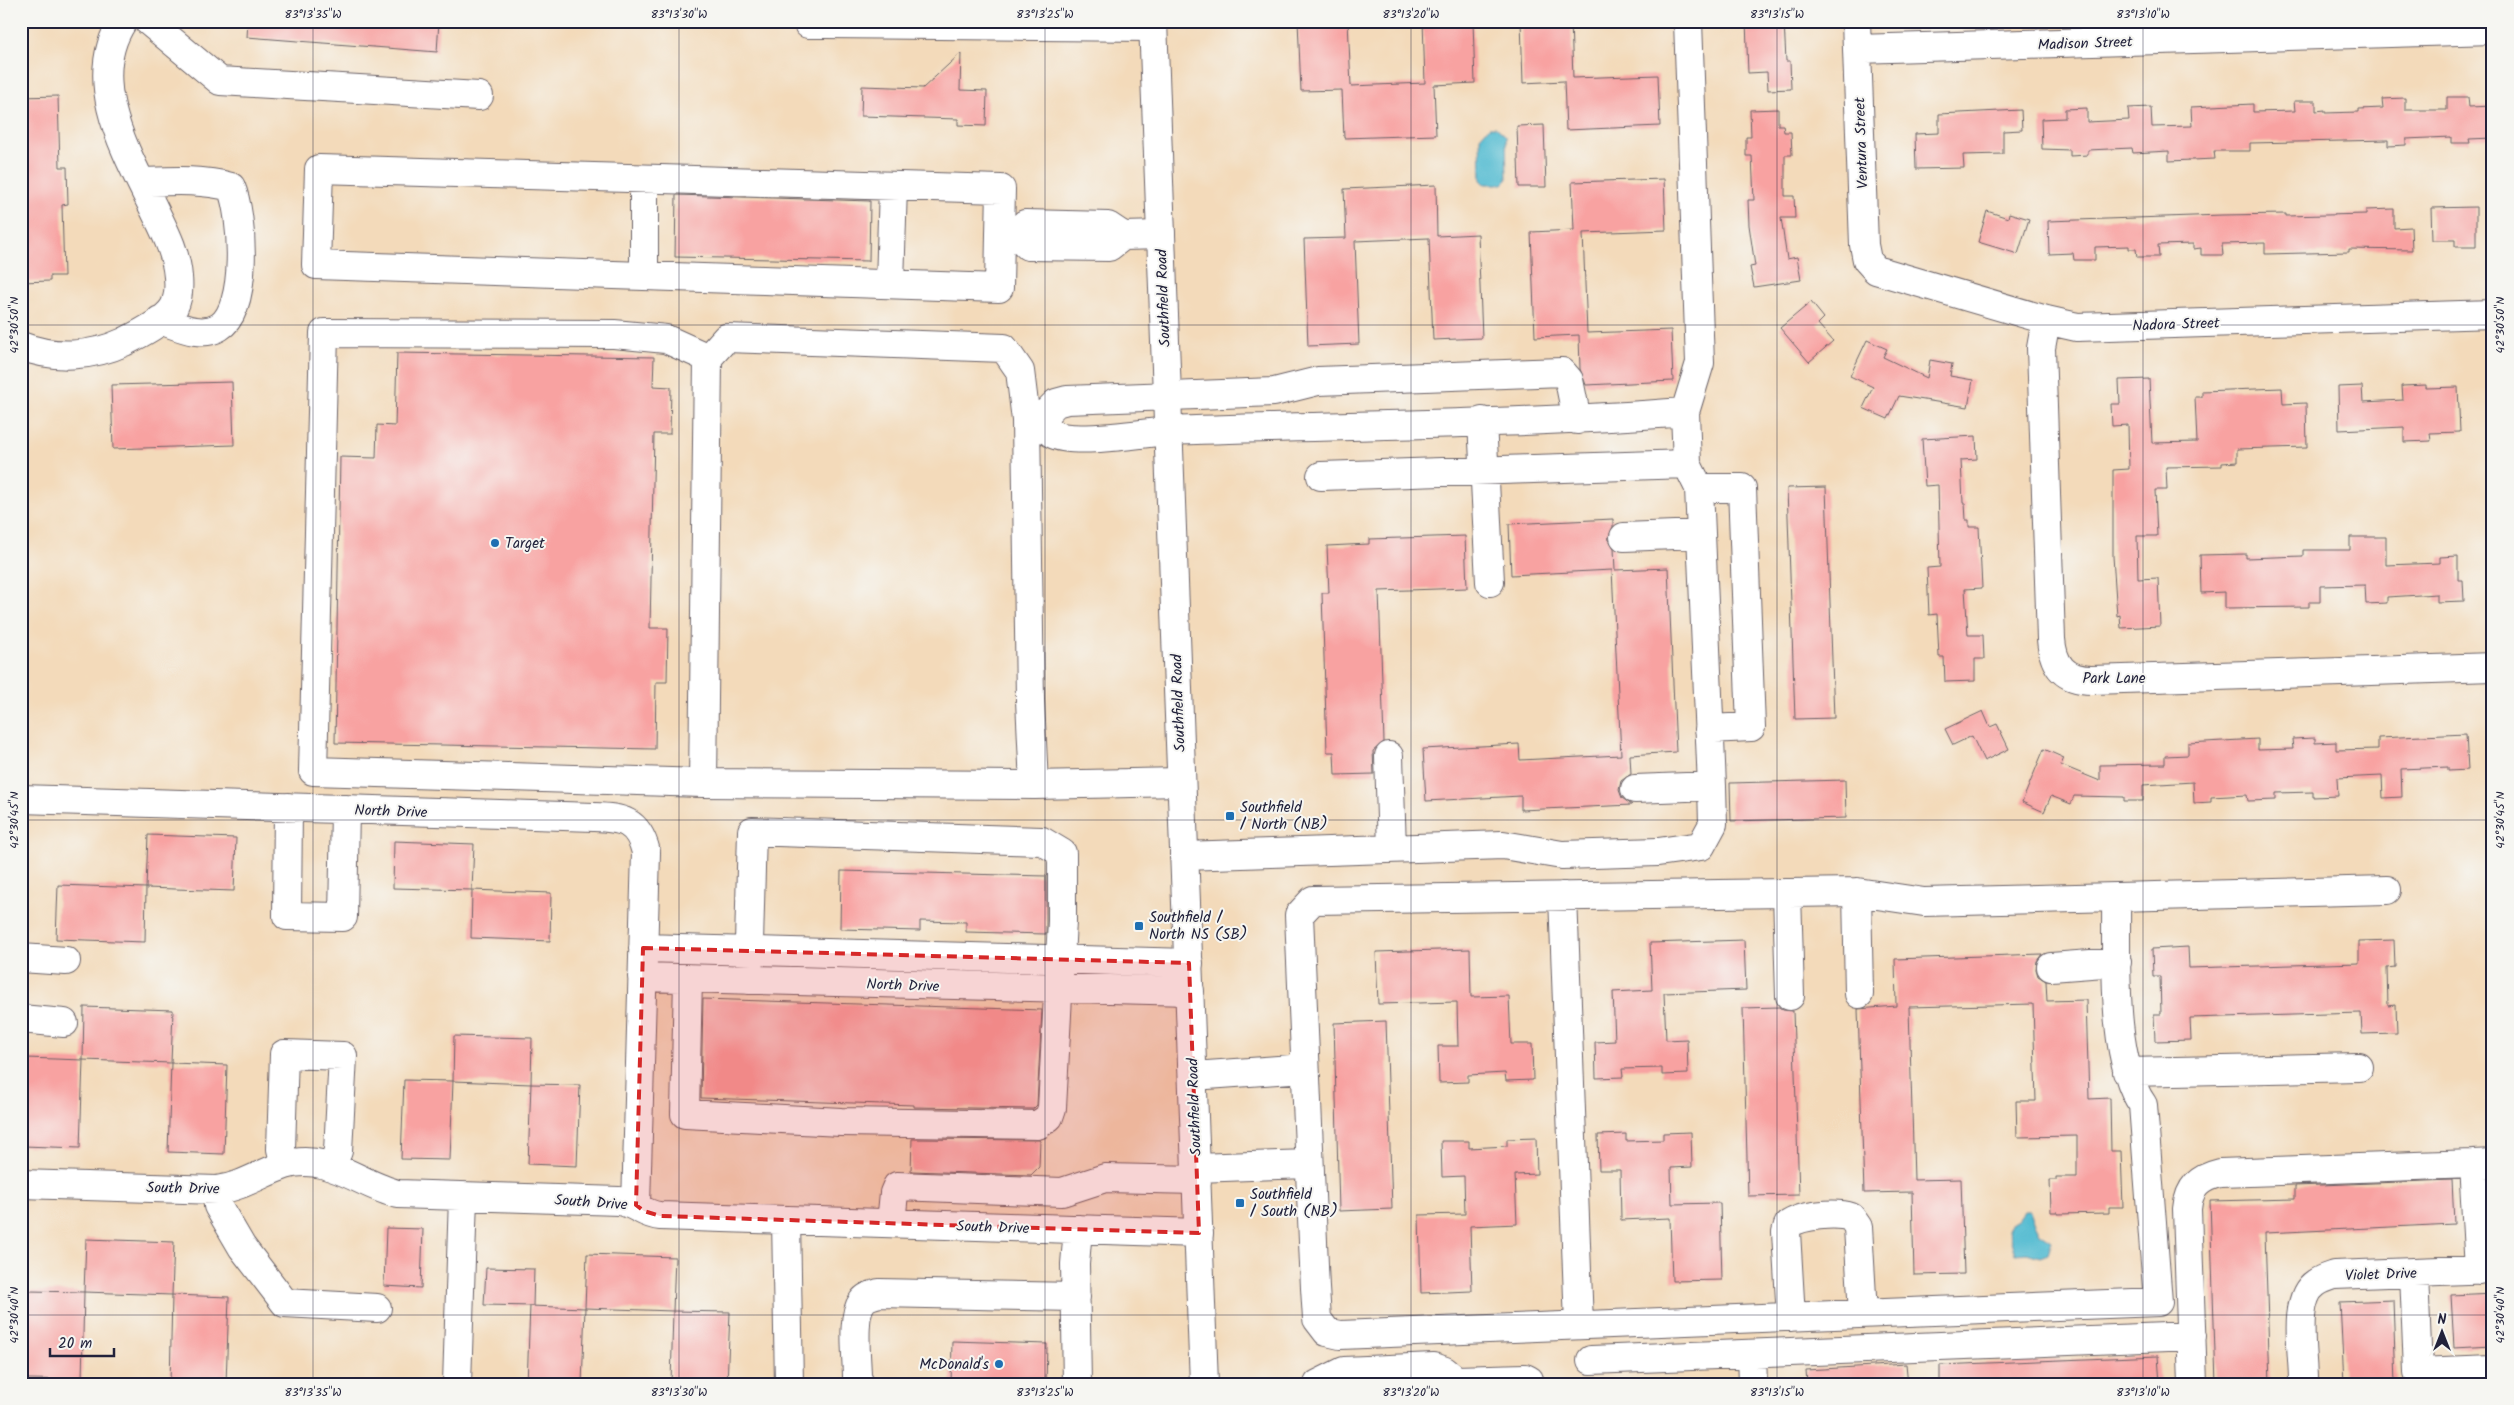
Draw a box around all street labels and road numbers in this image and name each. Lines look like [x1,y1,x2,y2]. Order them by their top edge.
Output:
street label: Madison Street [2037,30,2133,58]
street label: Ventura Street [1848,96,1876,189]
street label: Southfield Road [1150,248,1178,347]
street label: Nadora Street [2132,311,2220,339]
street label: Southfield Road [1165,653,1193,752]
street label: Park Lane [2082,667,2146,691]
street label: North Drive [354,799,428,825]
street label: North Drive [866,973,940,999]
street label: Southfield Road [1181,1057,1209,1156]
street label: South Drive [146,1176,220,1202]
street label: South Drive [554,1188,628,1218]
street label: South Drive [956,1215,1030,1241]
street label: Violet Drive [2345,1262,2418,1288]

